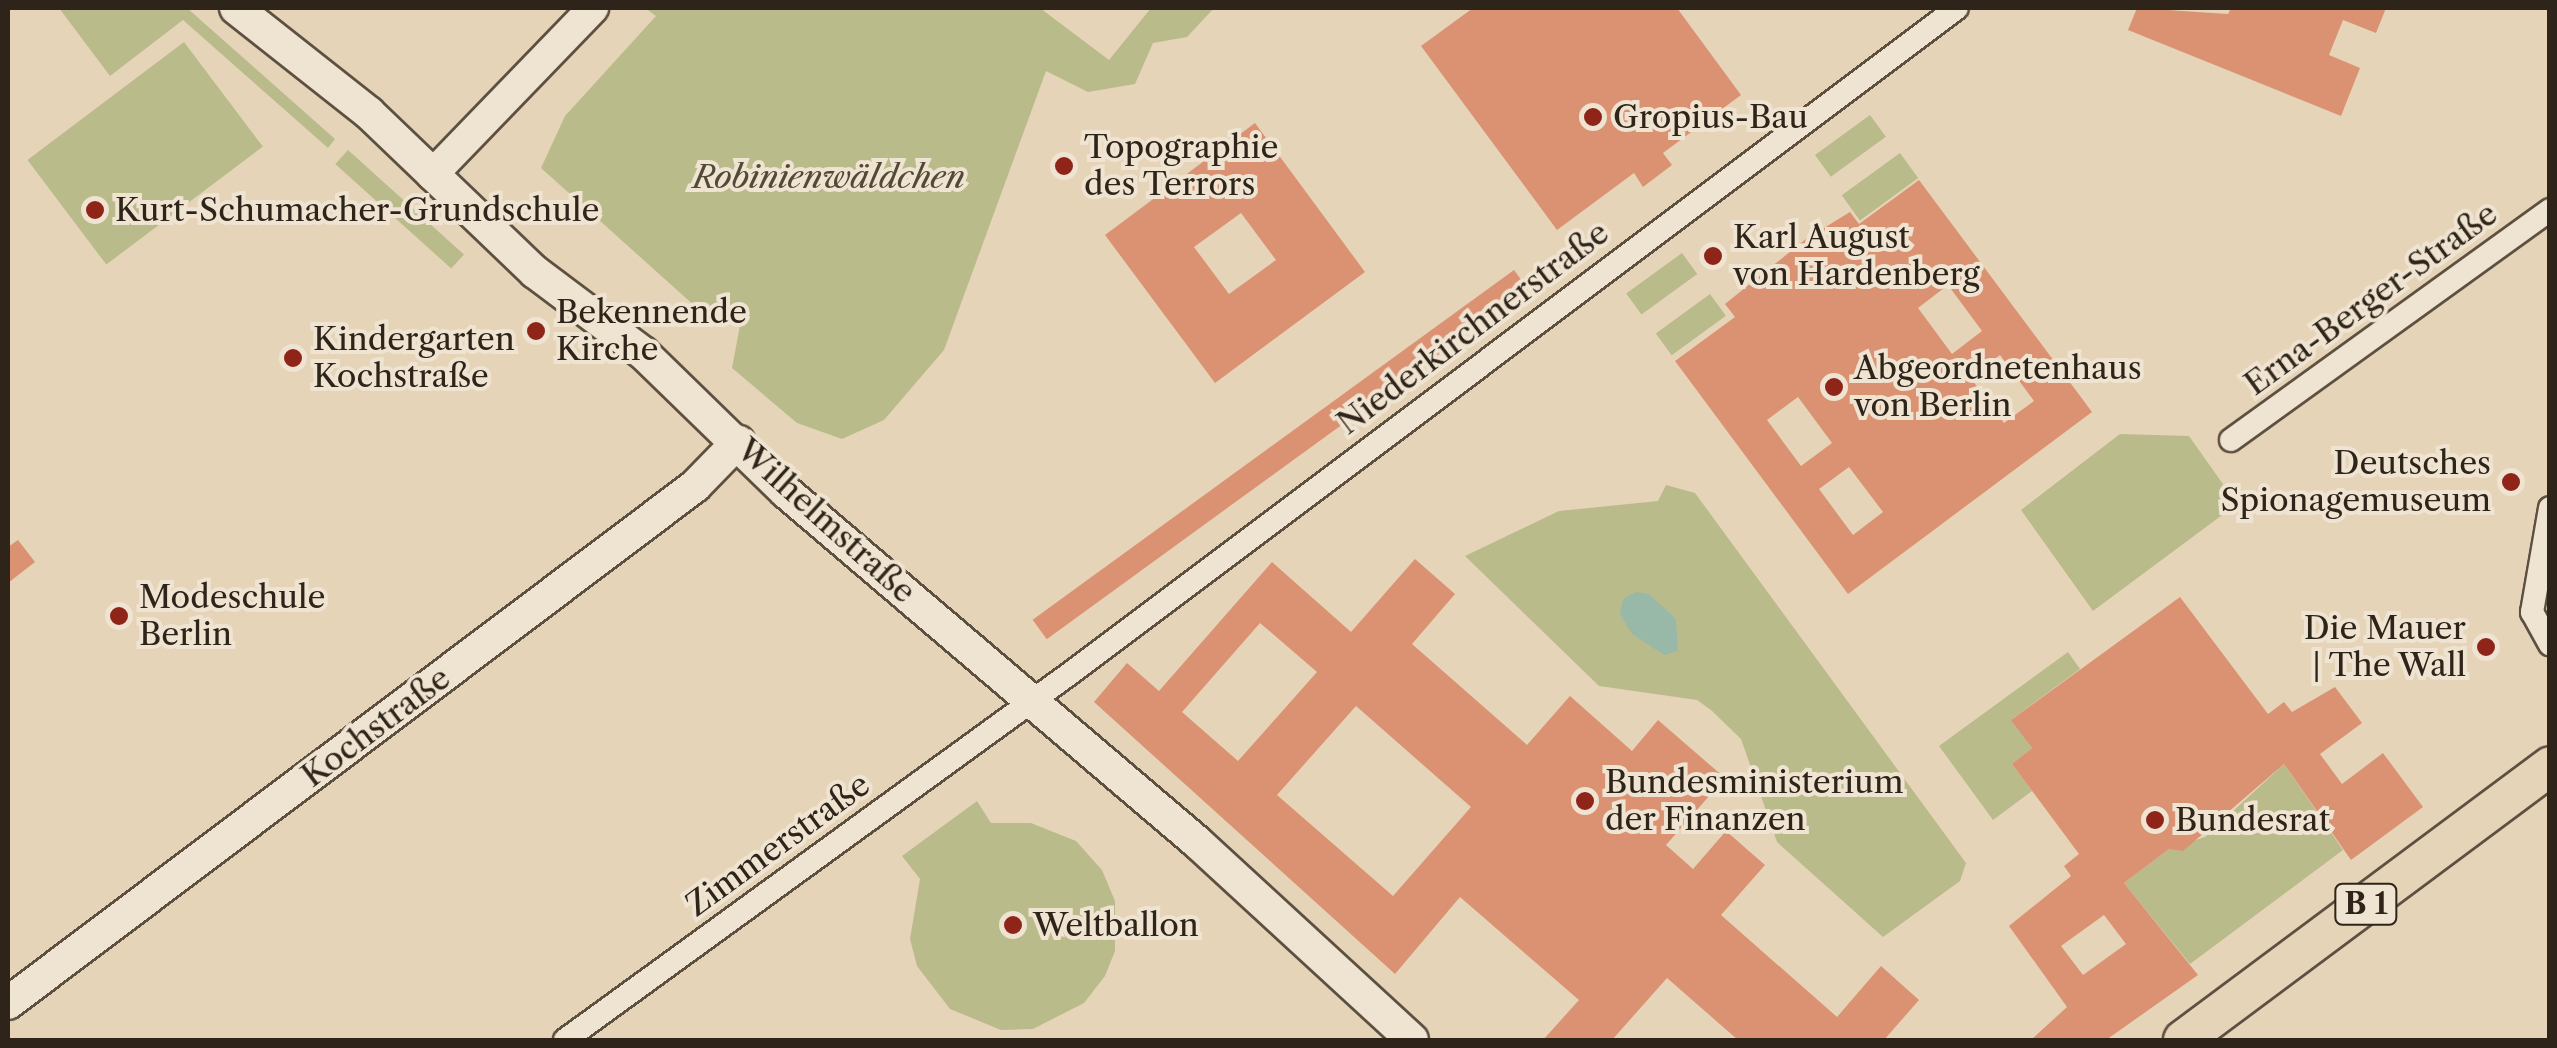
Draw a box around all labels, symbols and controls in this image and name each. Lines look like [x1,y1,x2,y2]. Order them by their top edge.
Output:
place label: Gropius-Bau [1613,98,1808,136]
marker: Gropius-Bau [1582,106,1604,128]
place label: Topographie des Terrors [1084,129,1278,204]
marker: Topographie des Terrors [1053,155,1075,177]
park label: Robinienwäldchen [693,158,965,196]
place label: Kurt-Schumacher-Grundschule [115,191,599,229]
street label: Erna-Berger-Straße [2237,194,2505,404]
marker: Kurt-Schumacher-Grundschule [84,199,106,221]
street label: Niederkirchnerstraße [1330,213,1616,443]
place label: Karl August von Hardenberg [1733,219,1980,294]
marker: Karl August von Hardenberg [1702,245,1724,267]
place label: Bekennende Kirche [556,294,747,369]
marker: Bekennende Kirche [525,320,547,342]
place label: Kindergarten Kochstraße [313,321,515,396]
marker: Kindergarten Kochstraße [282,347,304,369]
place label: Abgeordnetenhaus von Berlin [1854,350,2142,425]
marker: Abgeordnetenhaus von Berlin [1823,376,1845,398]
street label: Wilhelmstraße [729,431,923,611]
place label: Deutsches Spionagemuseum [2220,445,2491,520]
marker: Deutsches Spionagemuseum [2500,471,2522,493]
place label: Modeschule Berlin [139,579,325,654]
marker: Modeschule Berlin [108,605,130,627]
place label: Die Mauer | The Wall [2304,610,2466,685]
marker: Die Mauer | The Wall [2475,636,2497,658]
street label: Kochstraße [294,659,458,795]
place label: Bundesministerium der Finanzen [1605,764,1903,839]
street label: Zimmerstraße [679,765,877,925]
marker: Bundesministerium der Finanzen [1574,790,1596,812]
place label: Bundesrat [2175,801,2330,839]
marker: Bundesrat [2144,809,2166,831]
road number: B 1 [2334,879,2398,929]
place label: Weltballon [1033,906,1199,944]
marker: Weltballon [1002,914,1024,936]

